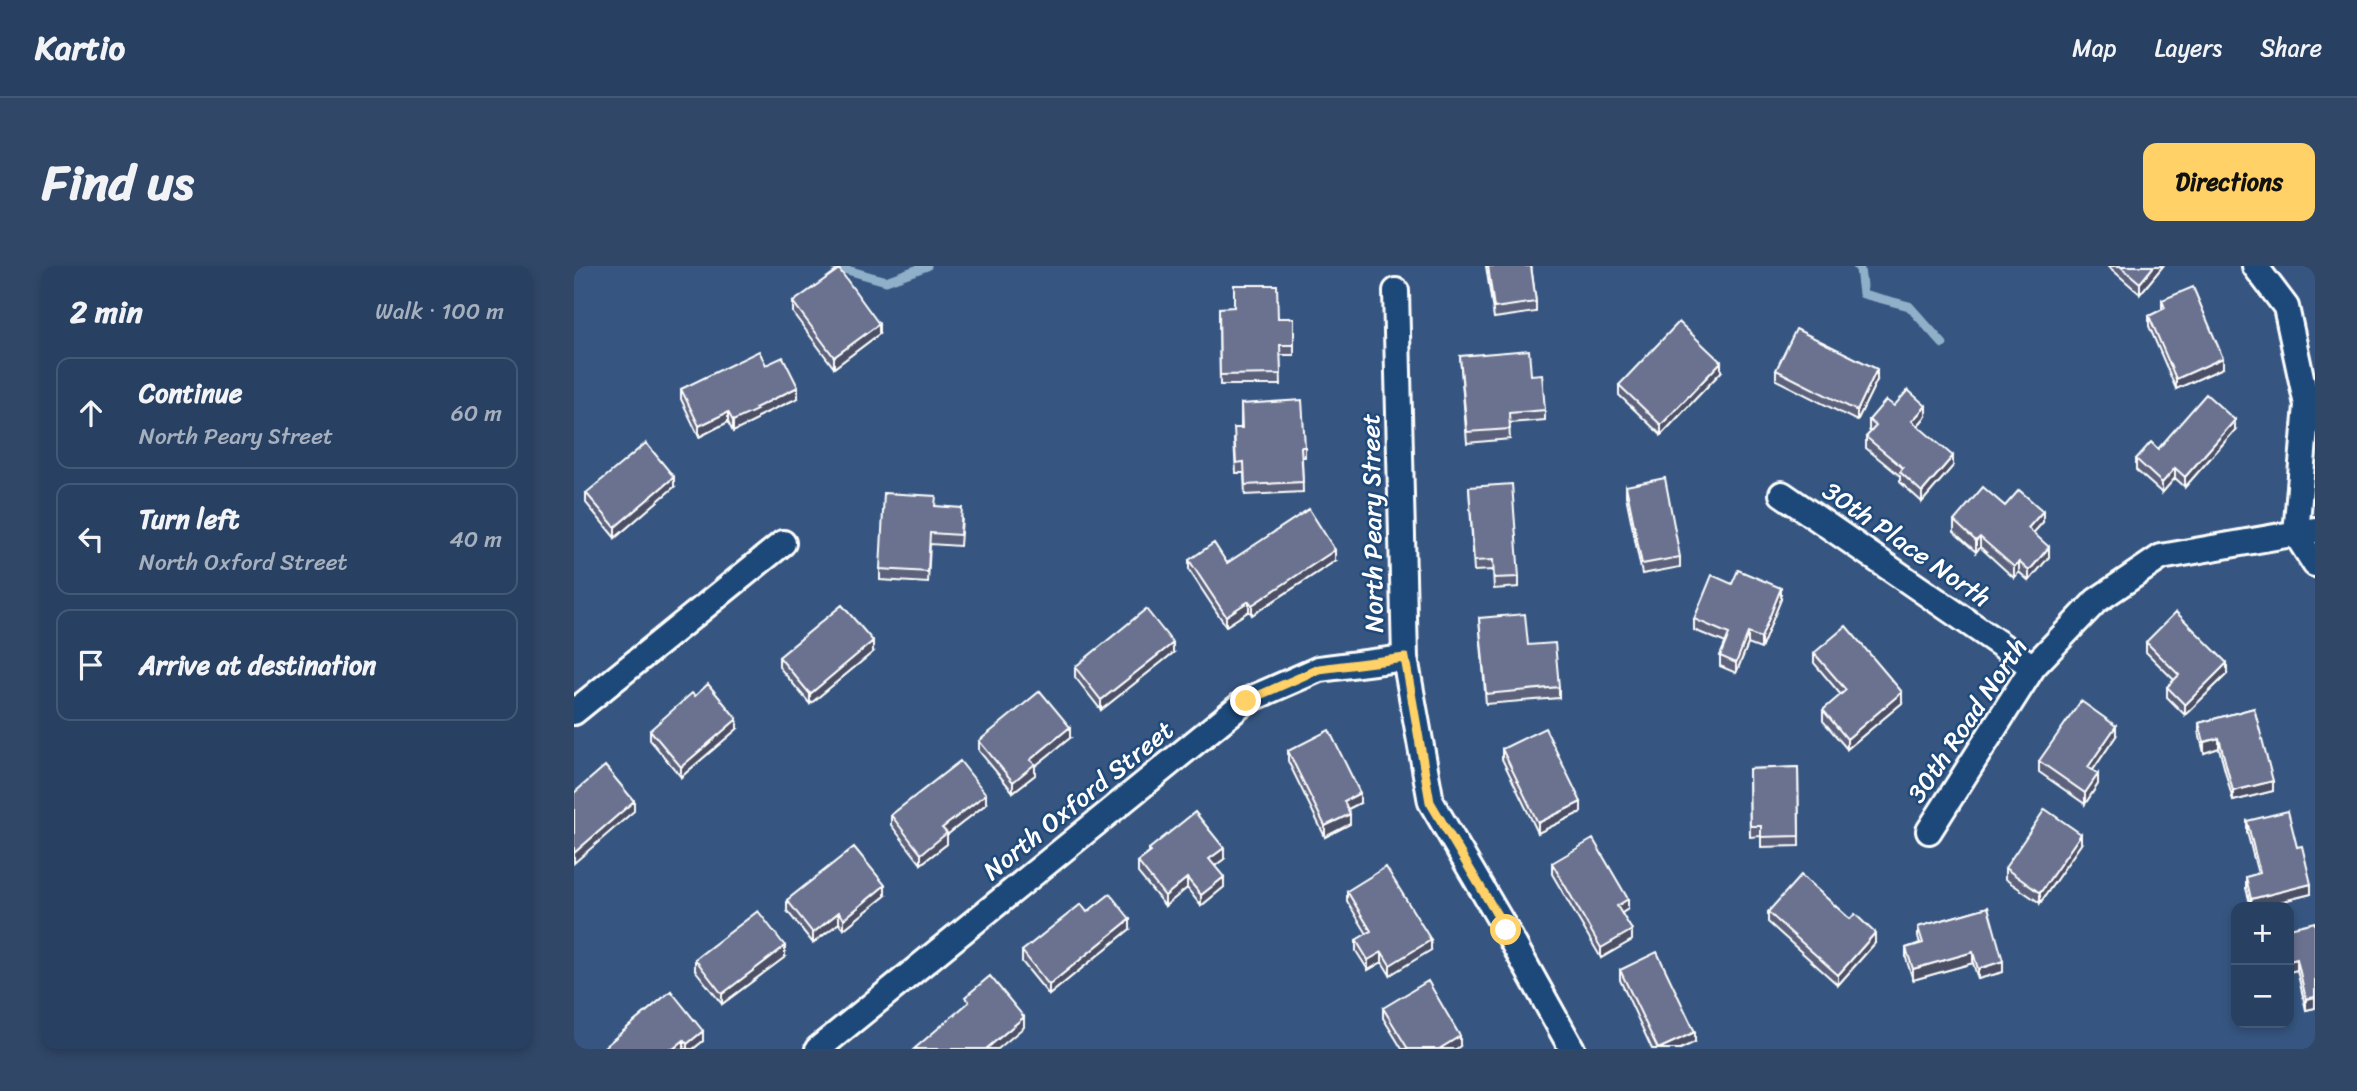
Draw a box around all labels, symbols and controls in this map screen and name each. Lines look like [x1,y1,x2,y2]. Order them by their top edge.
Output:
text: Kartio [35,19,125,77]
text: Map [2072,27,2117,69]
text: Layers [2155,27,2222,69]
text: Share [2260,27,2322,69]
text: Find us [42,139,194,226]
button: Directions [2143,143,2315,221]
text: 2 min [70,285,143,339]
text: Walk · 100 m [375,291,504,332]
text: Continue [139,370,242,416]
text: 60 m [451,393,502,434]
icon: ahead [72,394,110,432]
street label: North Peary Street [1347,413,1397,633]
text: North Peary Street [139,416,333,457]
street label: 30th Place North [1813,468,2001,620]
text: Turn left [139,496,239,542]
text: 40 m [449,519,502,560]
icon: left [72,520,110,558]
text: North Oxford Street [139,542,348,583]
street label: 30th Road North [1894,628,2040,812]
text: Arrive at destination [139,642,376,688]
icon: arrive [72,646,110,684]
route end [1230,685,1261,716]
street label: North Oxford Street [972,708,1184,892]
map controls [2231,902,2294,1028]
button: + [2231,902,2294,965]
route start [1490,914,1521,945]
button: − [2231,965,2294,1028]

